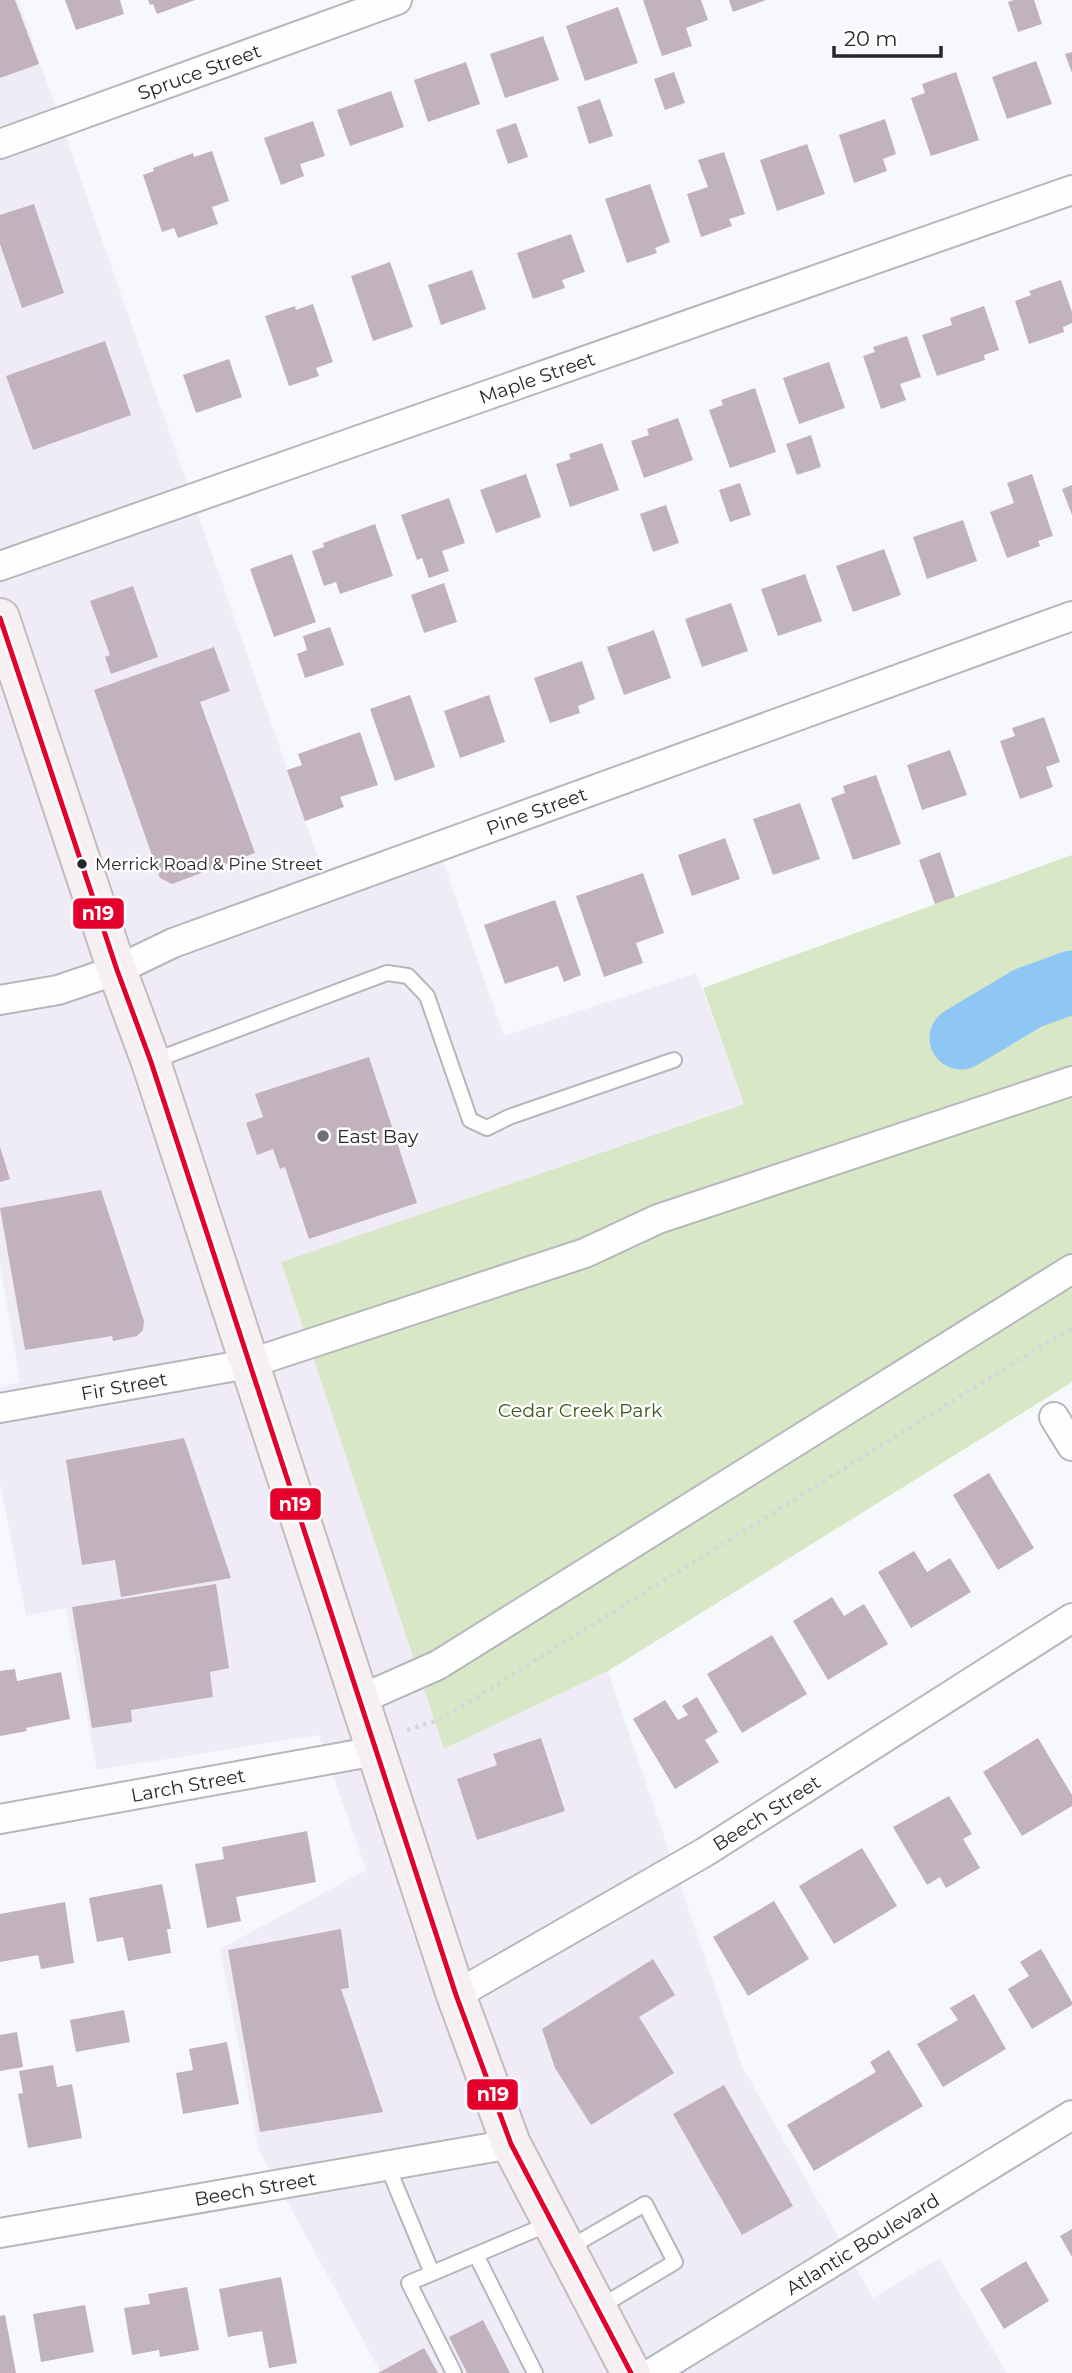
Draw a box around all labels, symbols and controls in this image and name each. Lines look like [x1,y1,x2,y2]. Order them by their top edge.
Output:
scale bar [834,14,941,58]
text: 20 m [844,26,898,51]
street label: Spruce Street [135,39,264,105]
street label: Maple Street [476,347,598,409]
street label: Pine Street [483,782,590,840]
place label: Merrick Road & Pine Street [95,854,323,874]
marker: Merrick Road & Pine Street [75,857,89,871]
line badge: n19 [72,897,125,930]
text: n19 [82,902,114,925]
place label: East Bay [337,1125,419,1148]
marker: East Bay [315,1128,331,1144]
street label: Fir Street [79,1367,169,1405]
park label: Cedar Creek Park [498,1399,663,1422]
line badge: n19 [269,1487,322,1521]
text: n19 [279,1493,311,1516]
street label: Larch Street [129,1763,247,1807]
street label: Beech Street [708,1770,825,1856]
line badge: n19 [466,2078,519,2111]
text: n19 [477,2083,509,2106]
street label: Beech Street [193,2167,318,2210]
street label: Atlantic Boulevard [782,2188,943,2300]

